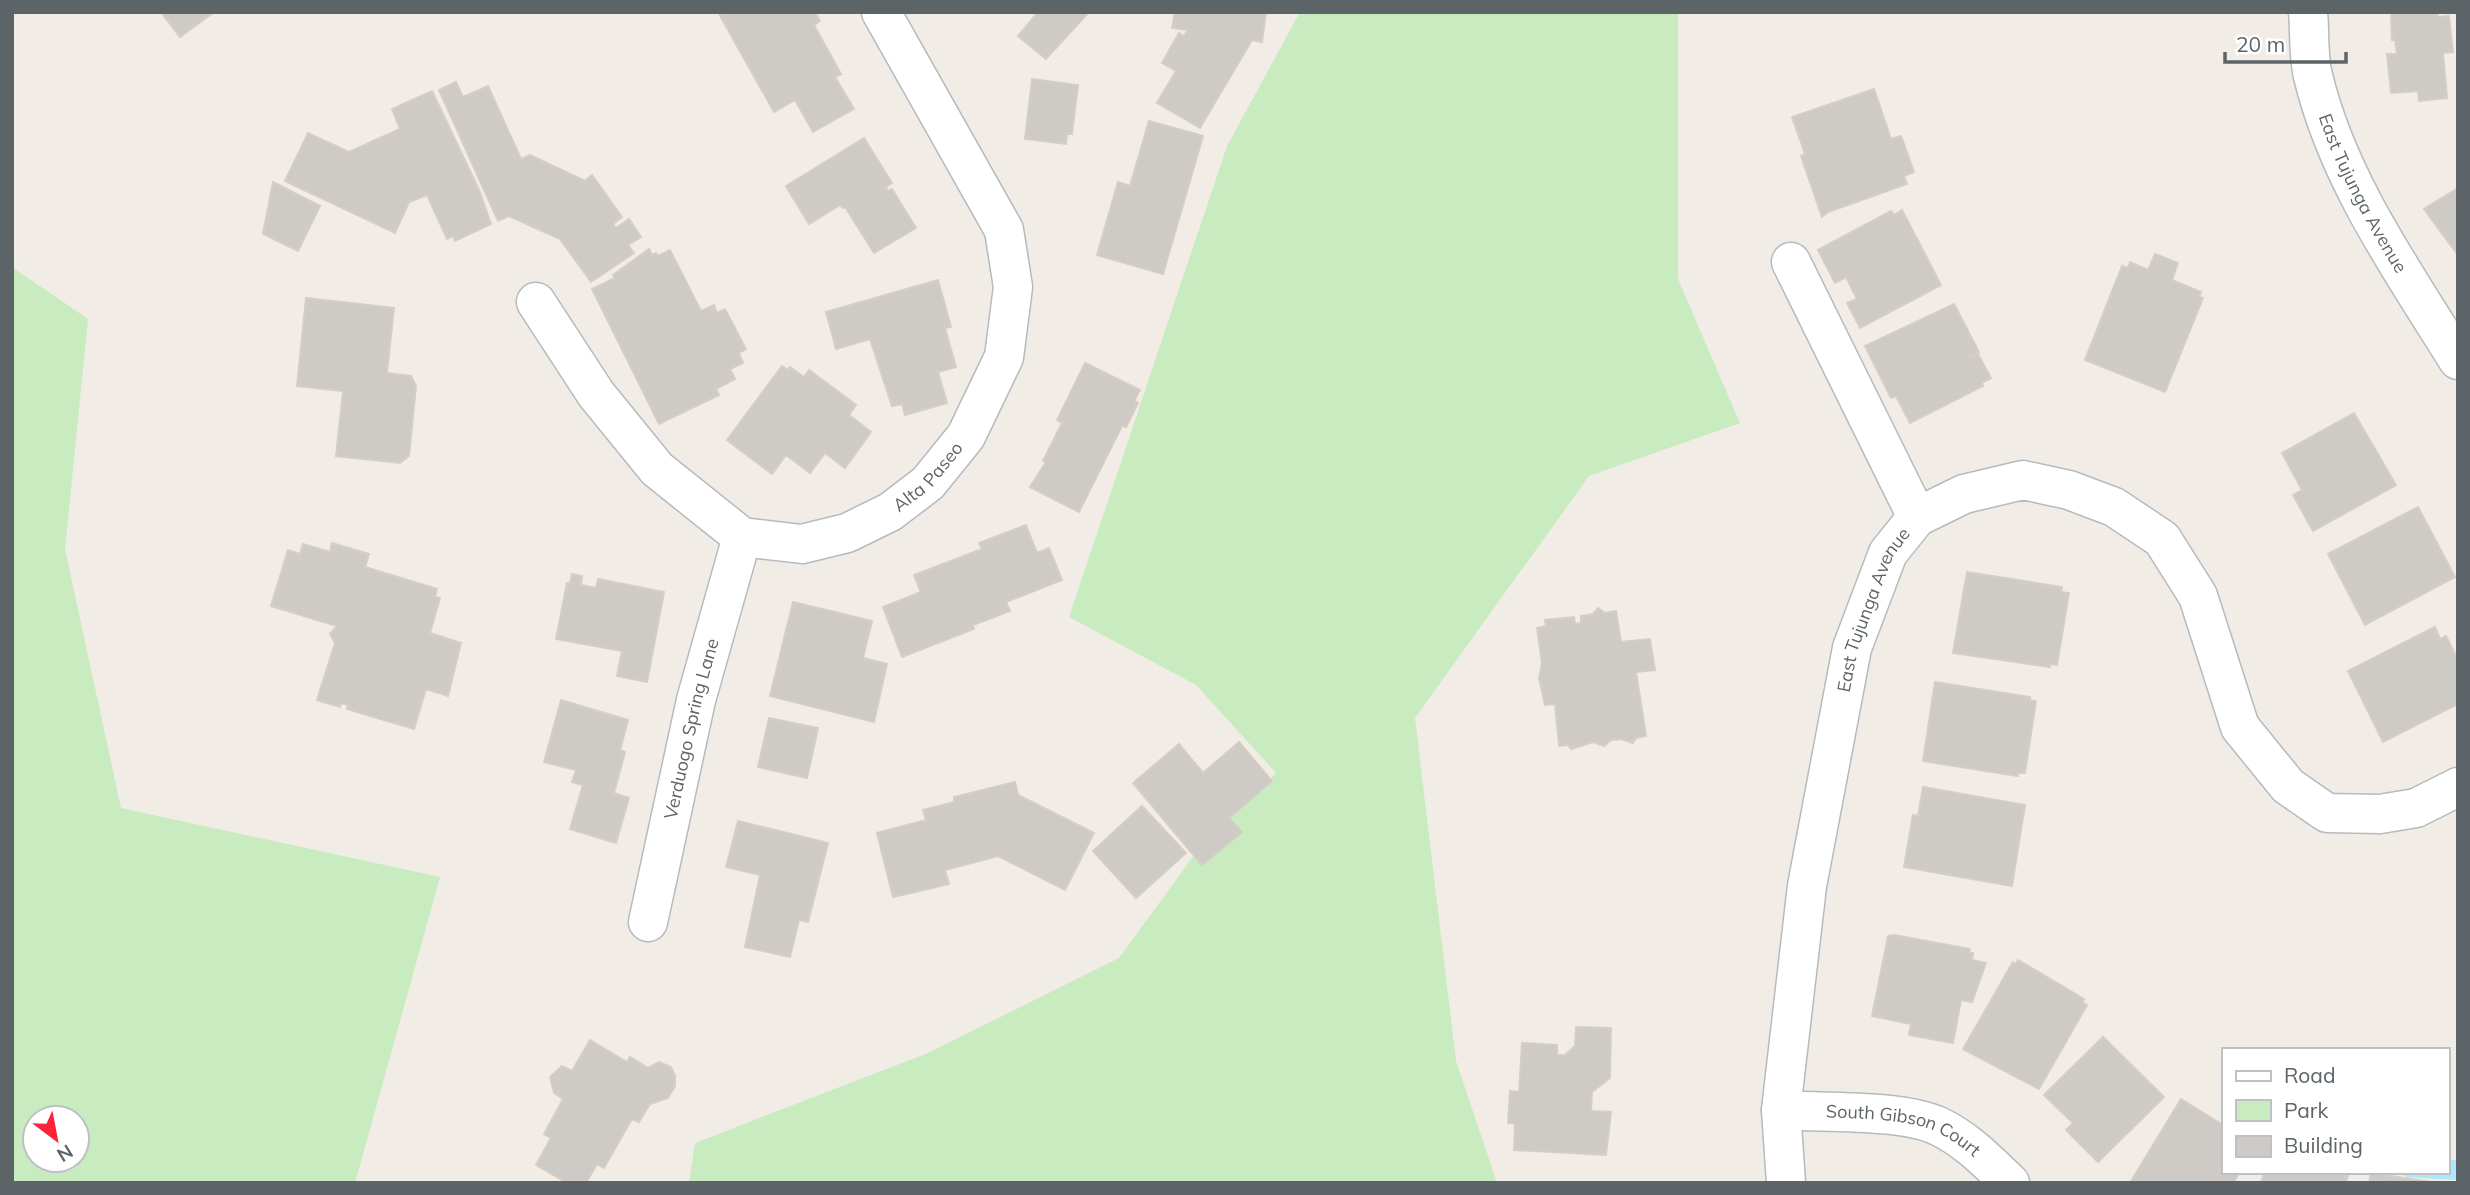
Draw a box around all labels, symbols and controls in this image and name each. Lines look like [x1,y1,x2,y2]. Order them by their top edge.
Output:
scale bar [2225,21,2346,65]
text: 20 m [2236,31,2285,57]
street label: East Tujunga Avenue [2314,110,2412,277]
street label: Alta Paseo [888,437,968,517]
street label: East Tujunga Avenue [1832,523,1915,694]
street label: Verduogo Spring Lane [659,636,724,821]
legend [2222,1048,2449,1174]
text: Road [2284,1062,2335,1088]
text: Park [2284,1097,2328,1123]
street label: South Gibson Court [1826,1100,1986,1161]
north arrow [21,1104,91,1174]
text: Building [2284,1132,2363,1158]
text: N [53,1139,77,1167]

